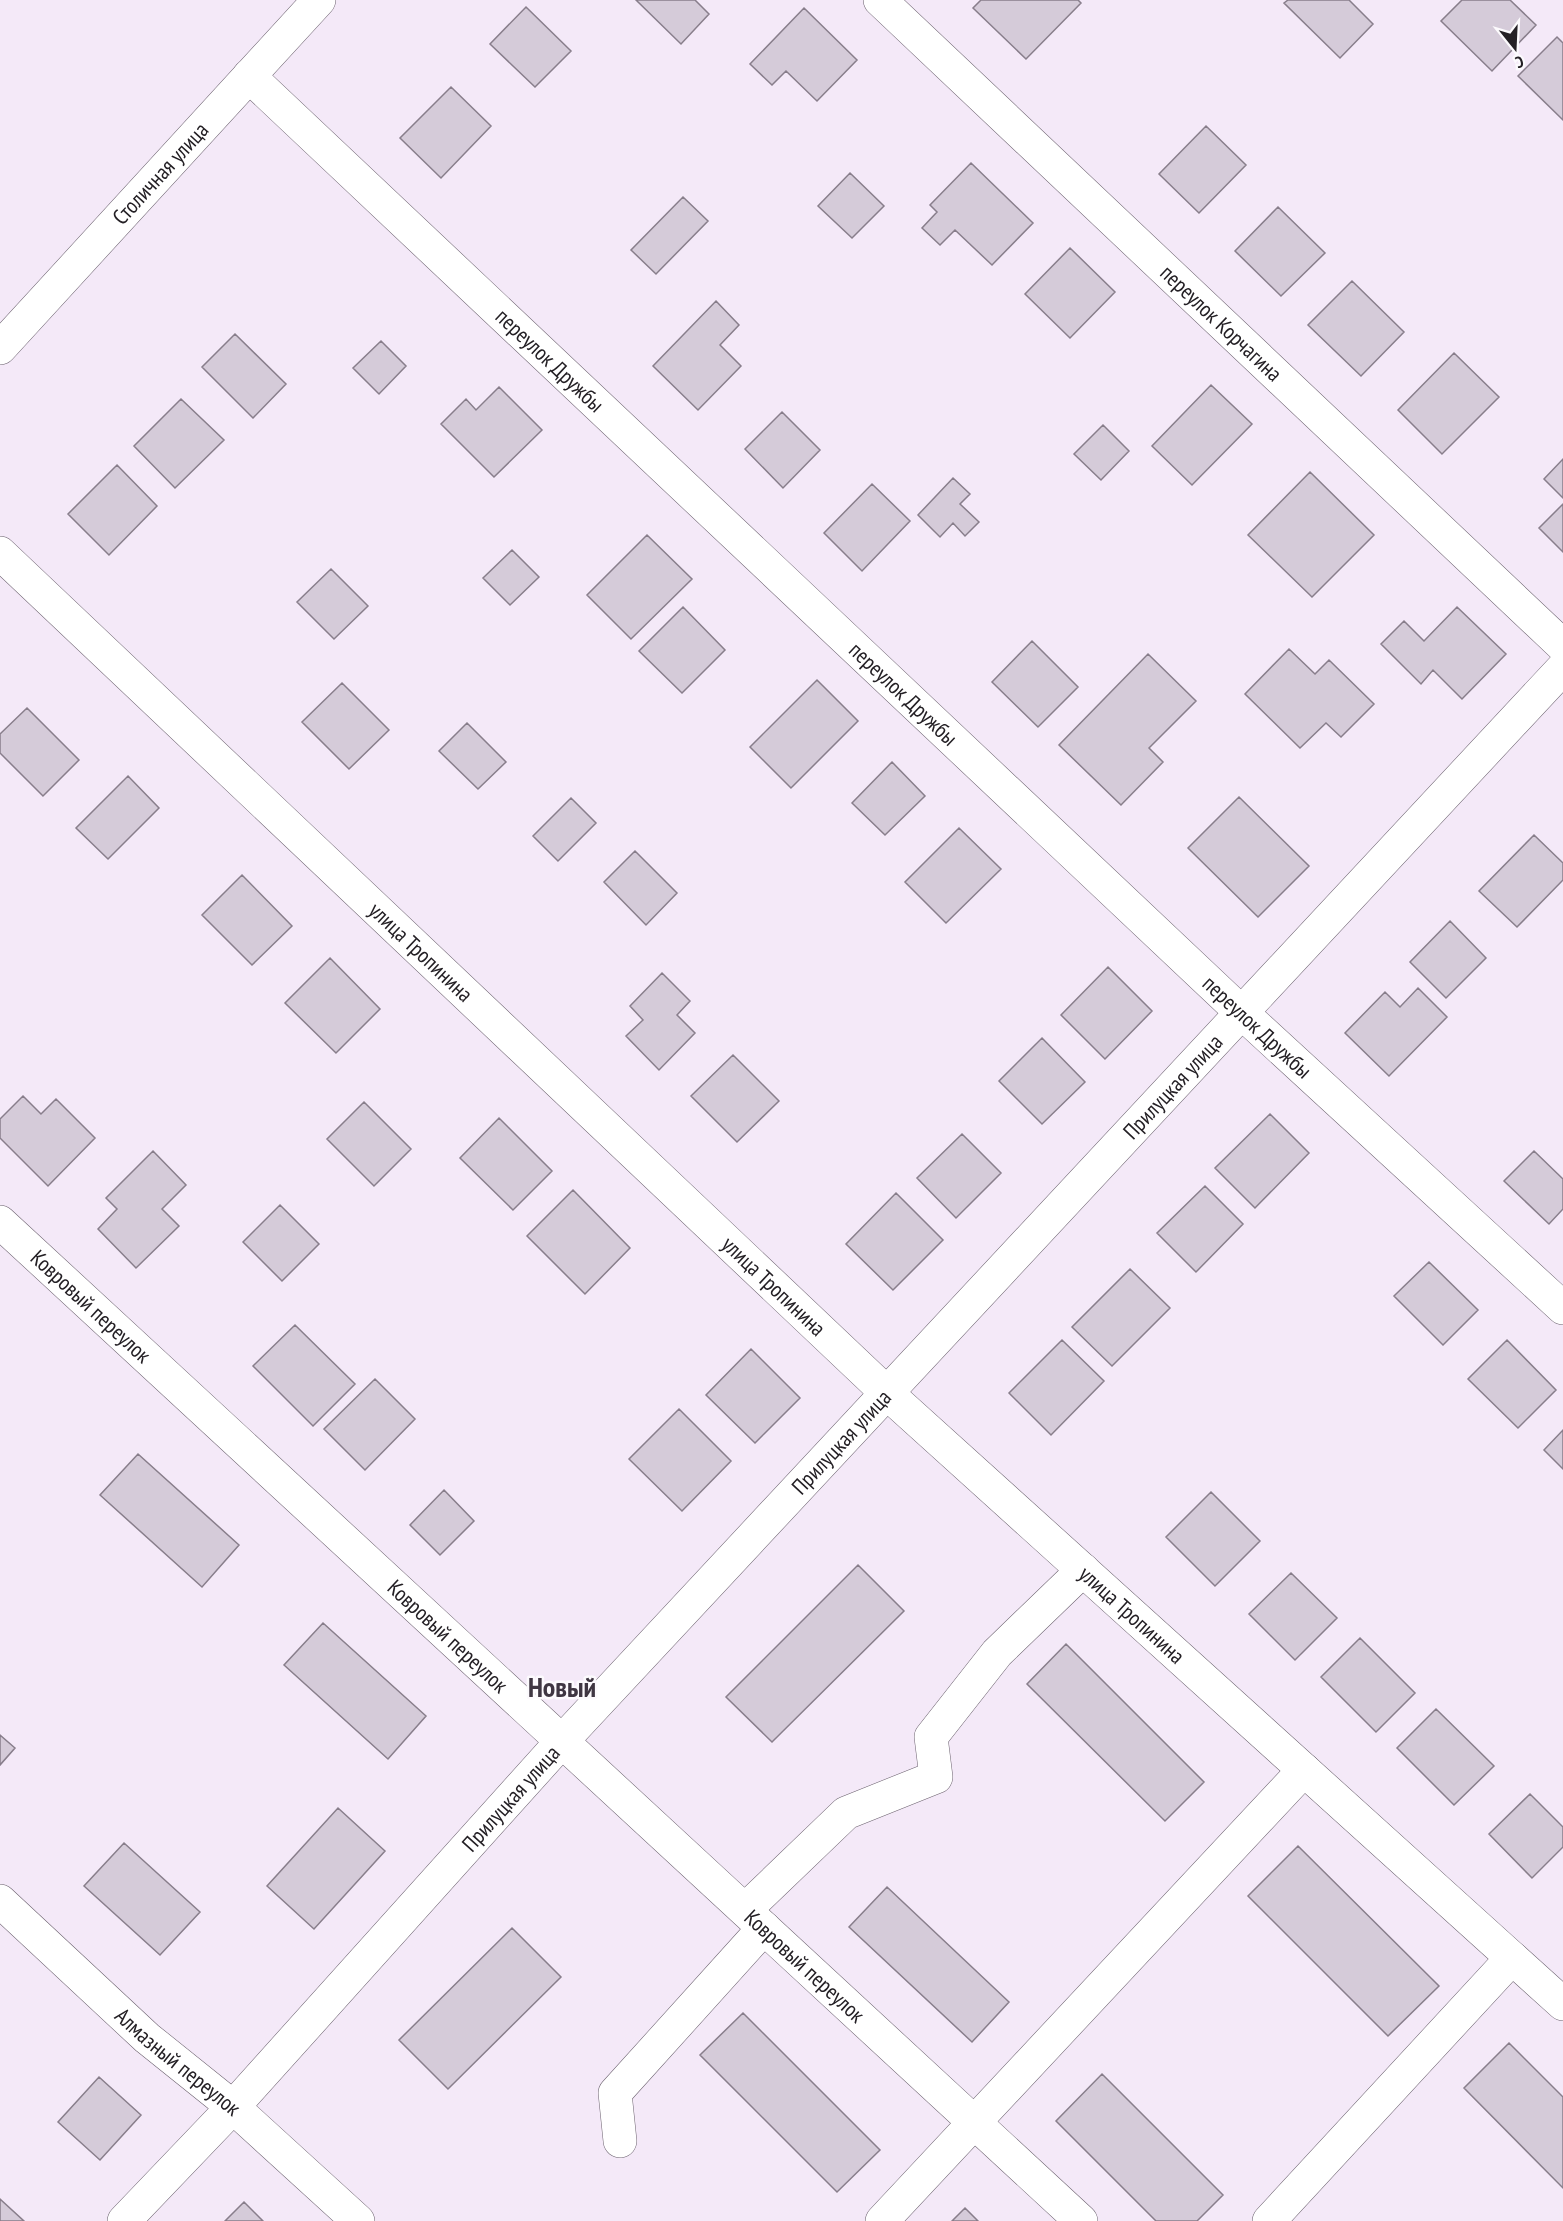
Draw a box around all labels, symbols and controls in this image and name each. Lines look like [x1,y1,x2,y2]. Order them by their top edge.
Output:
north arrow [1485,18,1545,78]
text: С [1512,52,1526,73]
street label: Столичная улица [106,116,214,230]
street label: переулок Корчагина [1155,259,1288,387]
street label: переулок Дружбы [490,302,610,418]
street label: переулок Дружбы [843,636,964,752]
street label: улица Тропинина [363,896,479,1008]
street label: переулок Дружбы [1197,969,1318,1084]
street label: Прилуцкая улица [1117,1028,1228,1145]
street label: улица Тропинина [716,1230,832,1342]
street label: Ковровый переулок [25,1244,158,1369]
street label: Прилуцкая улица [785,1384,897,1500]
street label: улица Тропинина [1073,1560,1191,1670]
street label: Ковровый переулок [382,1573,514,1699]
district label: Новый [528,1668,596,1705]
street label: Прилуцкая улица [456,1739,566,1857]
street label: Ковровый переулок [739,1903,871,2029]
street label: Алмазный переулок [109,2002,247,2122]

